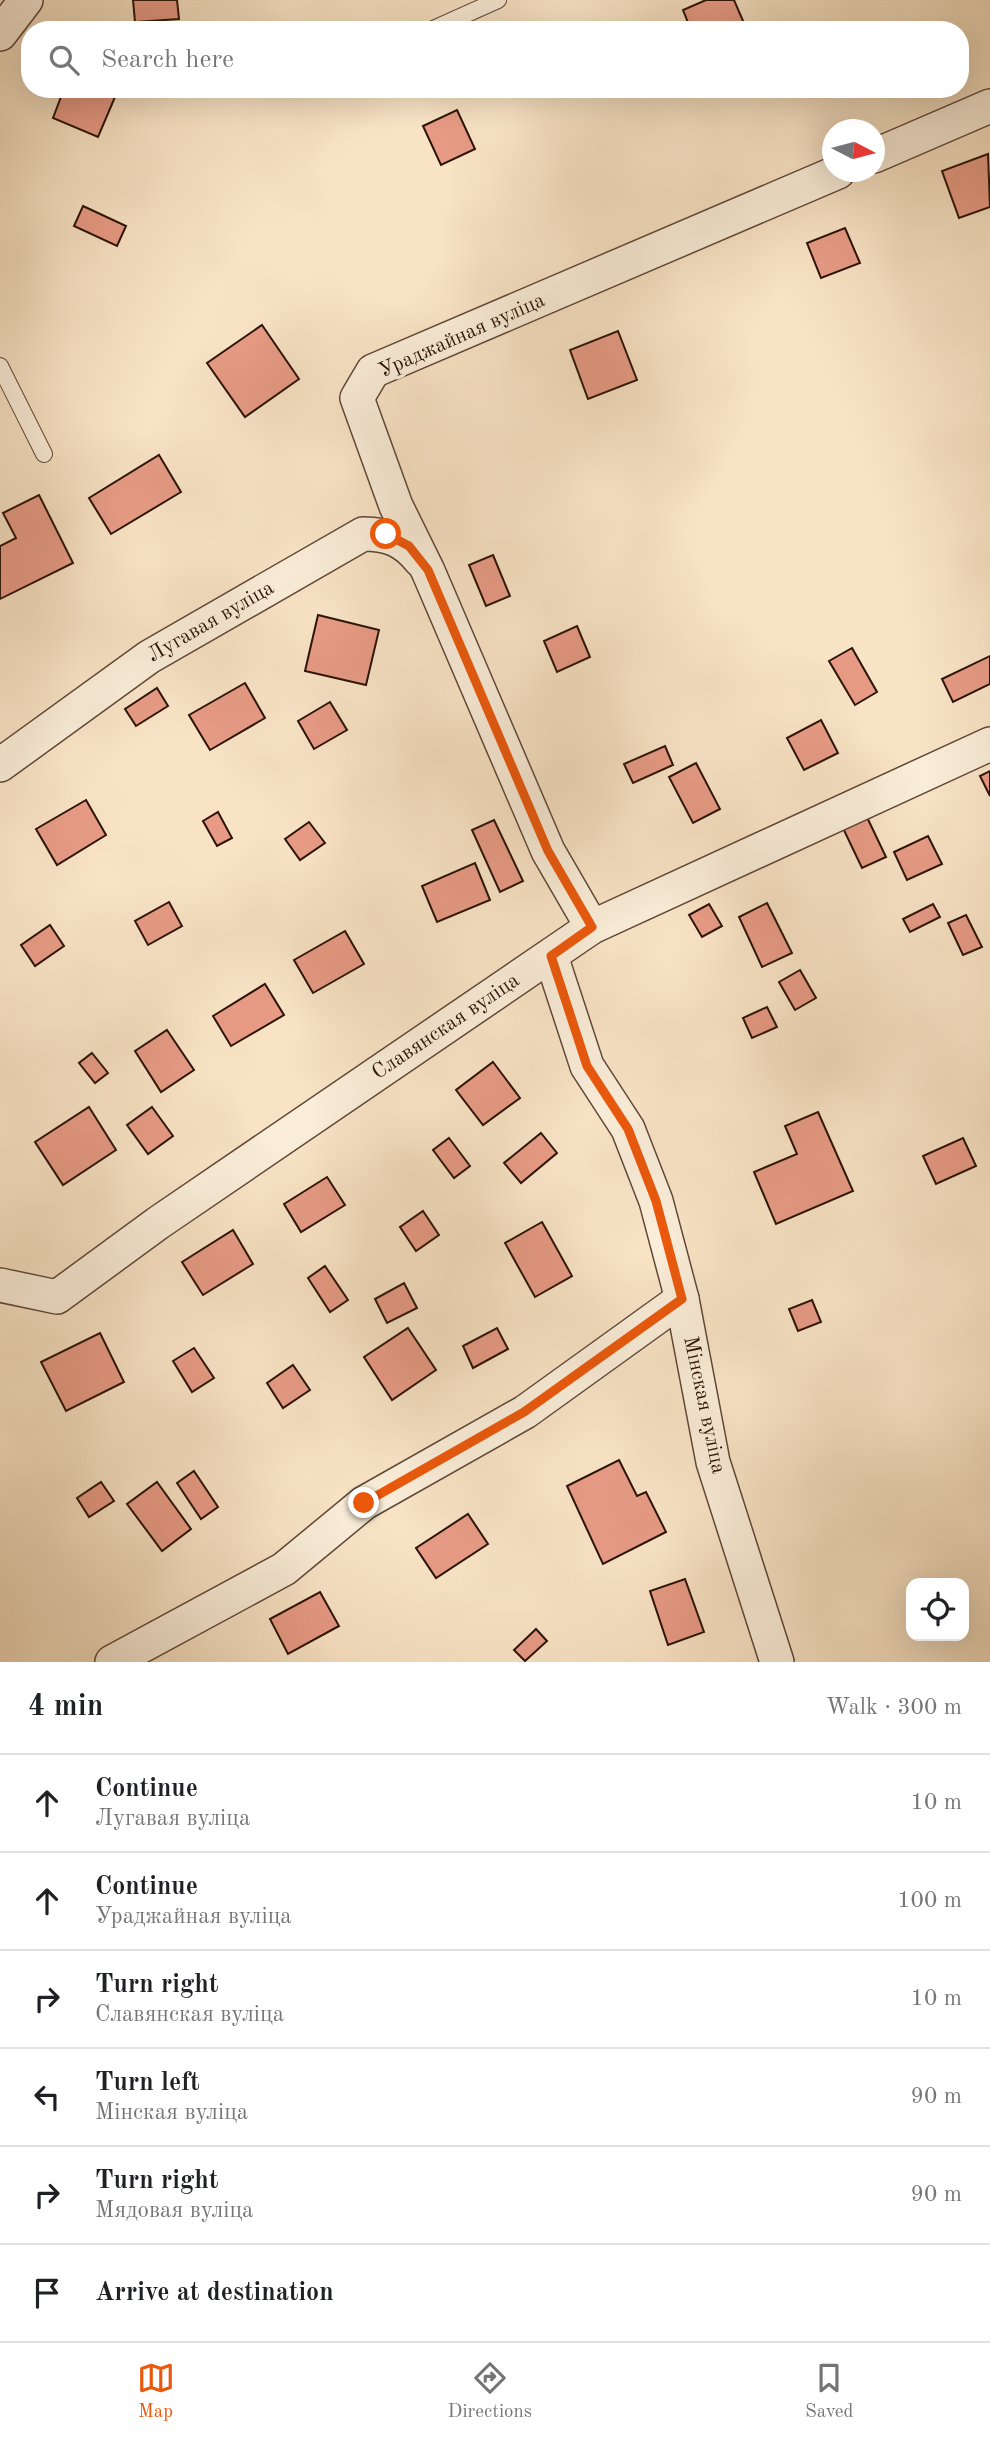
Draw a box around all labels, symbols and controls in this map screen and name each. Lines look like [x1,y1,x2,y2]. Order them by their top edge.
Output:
search box [21,21,969,98]
icon: search [45,41,83,79]
text: Search here [101,47,234,73]
north arrow [822,119,885,182]
street label: Ураджайная вуліца [376,290,548,382]
route start [370,518,401,549]
street label: Лугавая вуліца [144,577,278,667]
street label: Славянская вуліца [369,970,523,1084]
street label: Мінская вуліца [679,1334,729,1476]
route end [348,1487,379,1518]
map controls [906,1578,969,1641]
button: locate [906,1578,969,1641]
text: 4 min [28,1692,103,1722]
text: Walk · 300 m [826,1696,962,1719]
text: Continue [95,1776,198,1802]
icon: ahead [28,1784,66,1822]
text: 10 m [911,1791,962,1814]
text: Лугавая вуліца [95,1807,250,1830]
text: Continue [95,1874,198,1900]
icon: ahead [28,1882,66,1920]
text: 100 m [897,1889,962,1912]
text: Ураджайная вуліца [95,1905,292,1928]
text: Turn right [95,1972,218,1998]
icon: right [28,1980,66,2018]
text: 10 m [911,1987,962,2010]
text: Славянская вуліца [95,2003,284,2026]
text: Turn left [95,2070,200,2096]
icon: left [28,2078,66,2116]
text: 90 m [911,2085,962,2108]
text: Мінская вуліца [95,2101,248,2124]
text: Turn right [95,2168,218,2194]
icon: right [28,2176,66,2214]
text: 90 m [911,2183,962,2206]
text: Мядовая вуліца [95,2199,253,2222]
icon: arrive [28,2274,66,2312]
text: Arrive at destination [95,2280,334,2306]
tab: Map [137,2359,175,2424]
tab: Directions [448,2359,532,2424]
tab: Saved [805,2359,853,2424]

